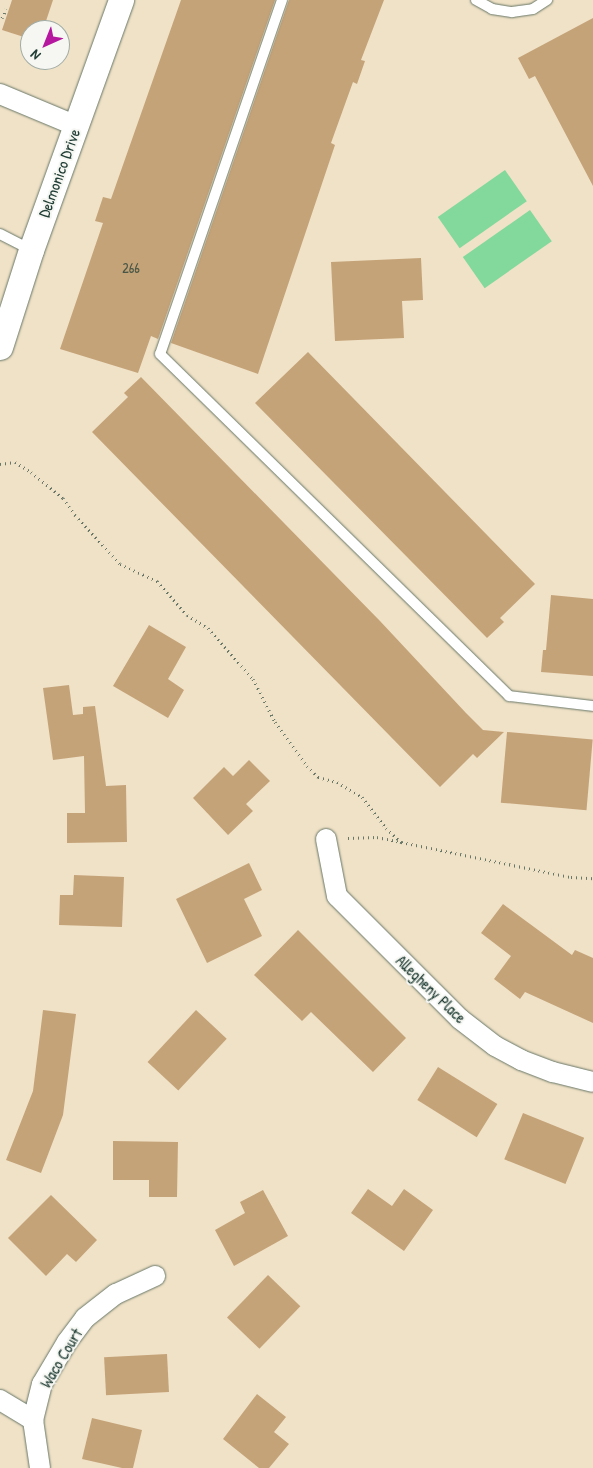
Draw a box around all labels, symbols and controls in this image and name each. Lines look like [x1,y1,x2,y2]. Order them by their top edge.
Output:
north arrow [20,20,70,70]
text: N [26,46,44,65]
street label: Delmonico Drive [34,126,84,220]
house number: 266 [122,260,140,276]
street label: Allegheny Place [392,951,470,1027]
street label: Waco Court [36,1325,86,1391]

